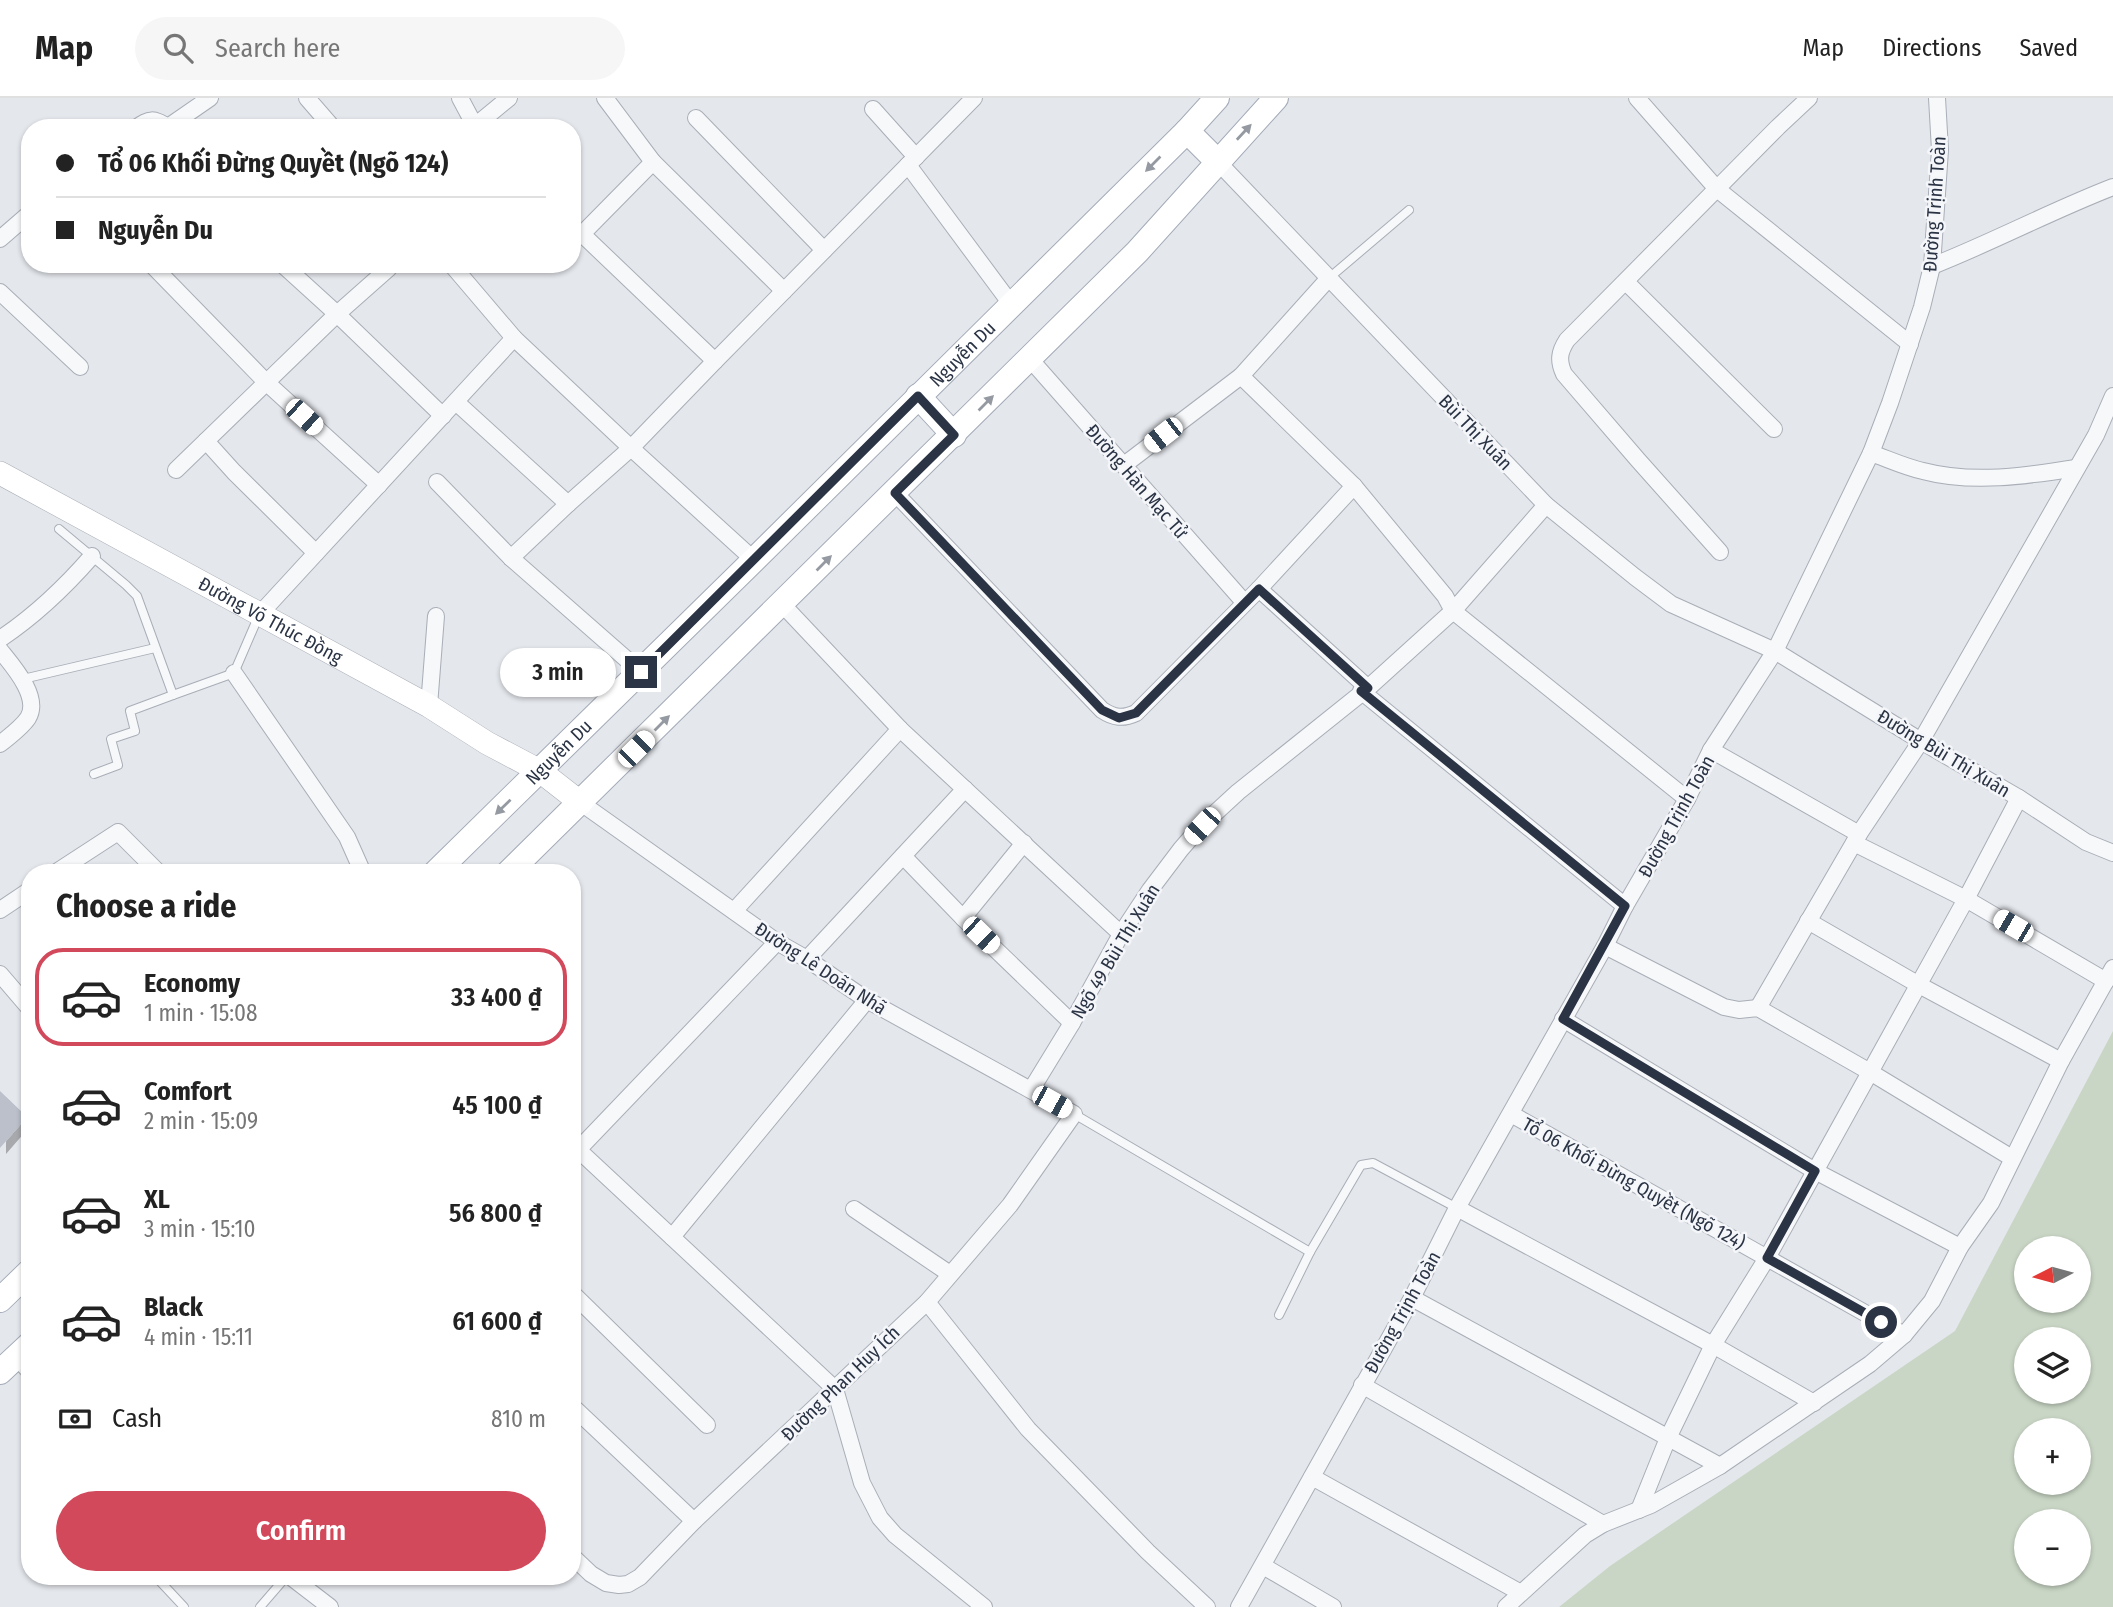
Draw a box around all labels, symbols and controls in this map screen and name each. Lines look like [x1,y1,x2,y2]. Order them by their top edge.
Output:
search box [135,17,625,80]
text: Map [35,28,93,68]
icon: search [159,29,197,67]
text: Search here [215,33,340,64]
text: Map [1803,34,1844,62]
text: Directions [1882,34,1981,62]
text: Saved [2019,34,2078,62]
one-way arrow [1236,123,1252,141]
street label: Đường Trịnh Toàn [1918,135,1951,273]
text: Tổ 06 Khối Đừng Quyềt (Ngõ 124) [98,148,448,179]
one-way arrow [1144,156,1161,173]
text: Nguyễn Du [98,215,213,246]
street label: Nguyễn Du [925,317,1000,392]
street label: Bùi Thị Xuân [1434,390,1517,475]
car [282,395,327,439]
one-way arrow [977,396,994,412]
car [1140,414,1187,456]
street label: Đường Hàn Mạc Tử [1081,419,1193,544]
one-way arrow [816,555,832,571]
street label: Đường Võ Thúc Đồng [194,572,346,669]
callout: 3 min [501,648,616,696]
route end [625,656,657,688]
text: 3 min [532,658,584,686]
street label: Đường Bùi Thị Xuân [1873,705,2014,802]
street label: Nguyễn Du [521,715,597,790]
one-way arrow [654,715,670,731]
car [614,727,659,771]
street label: Đường Trịnh Toàn [1633,751,1719,881]
one-way arrow [495,798,512,814]
car [1180,803,1225,849]
street label: Ngõ 49 Bùi Thị Xuân [1066,880,1165,1023]
text: Choose a ride [56,887,237,925]
car [1990,906,2037,946]
car [959,913,1004,957]
street label: Đường Lê Doãn Nhã [751,917,891,1020]
icon: car [60,966,123,1029]
text: Economy [144,968,240,999]
text: 33 400 ₫ [451,982,542,1013]
text: 1 min · 15:08 [144,999,258,1027]
icon: car [60,1074,123,1137]
text: Comfort [144,1076,232,1107]
car [1029,1083,1076,1121]
text: 45 100 ₫ [452,1090,542,1121]
text: 2 min · 15:09 [144,1107,258,1135]
street label: Tổ 06 Khối Đừng Quyềt (Ngõ 124) [1518,1112,1749,1254]
icon: car [60,1182,123,1245]
text: XL [144,1184,170,1215]
text: 56 800 ₫ [449,1198,542,1229]
text: 3 min · 15:10 [144,1215,255,1243]
north arrow [2014,1236,2091,1312]
map controls [2014,1236,2091,1586]
street label: Đường Trịnh Toàn [1359,1247,1445,1377]
icon: car [60,1290,123,1353]
text: Black [144,1292,203,1323]
text: 61 600 ₫ [452,1306,542,1337]
route start [1865,1306,1897,1338]
street label: Đường Phan Huy Ích [776,1321,904,1446]
text: 4 min · 15:11 [144,1323,253,1351]
button: layers [2014,1327,2091,1404]
icon: cash [56,1400,94,1438]
text: Cash [112,1403,162,1434]
text: 810 m [491,1405,546,1433]
button: + [2014,1418,2091,1495]
button: Confirm [56,1491,546,1571]
button: − [2014,1509,2091,1586]

